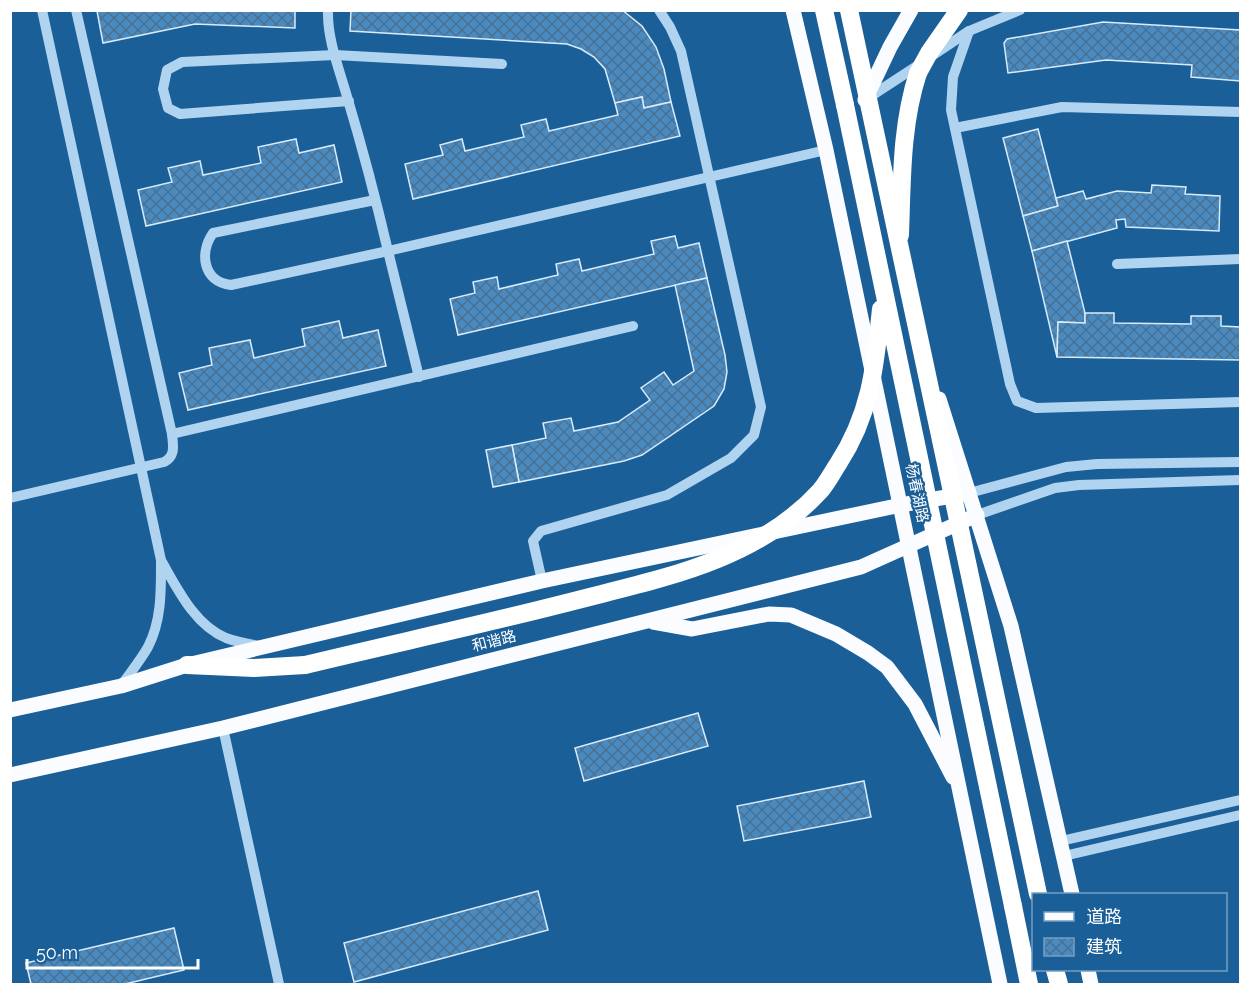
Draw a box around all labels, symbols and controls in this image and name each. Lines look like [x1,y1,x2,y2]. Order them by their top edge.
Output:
street label: 杨春湖路 [902,462,932,524]
street label: 和谐路 [470,627,518,655]
legend [1032,893,1227,971]
text: 道路 [1086,906,1122,927]
scale bar [27,932,198,970]
text: 建筑 [1086,936,1122,957]
text: 50 m [36,942,78,963]

